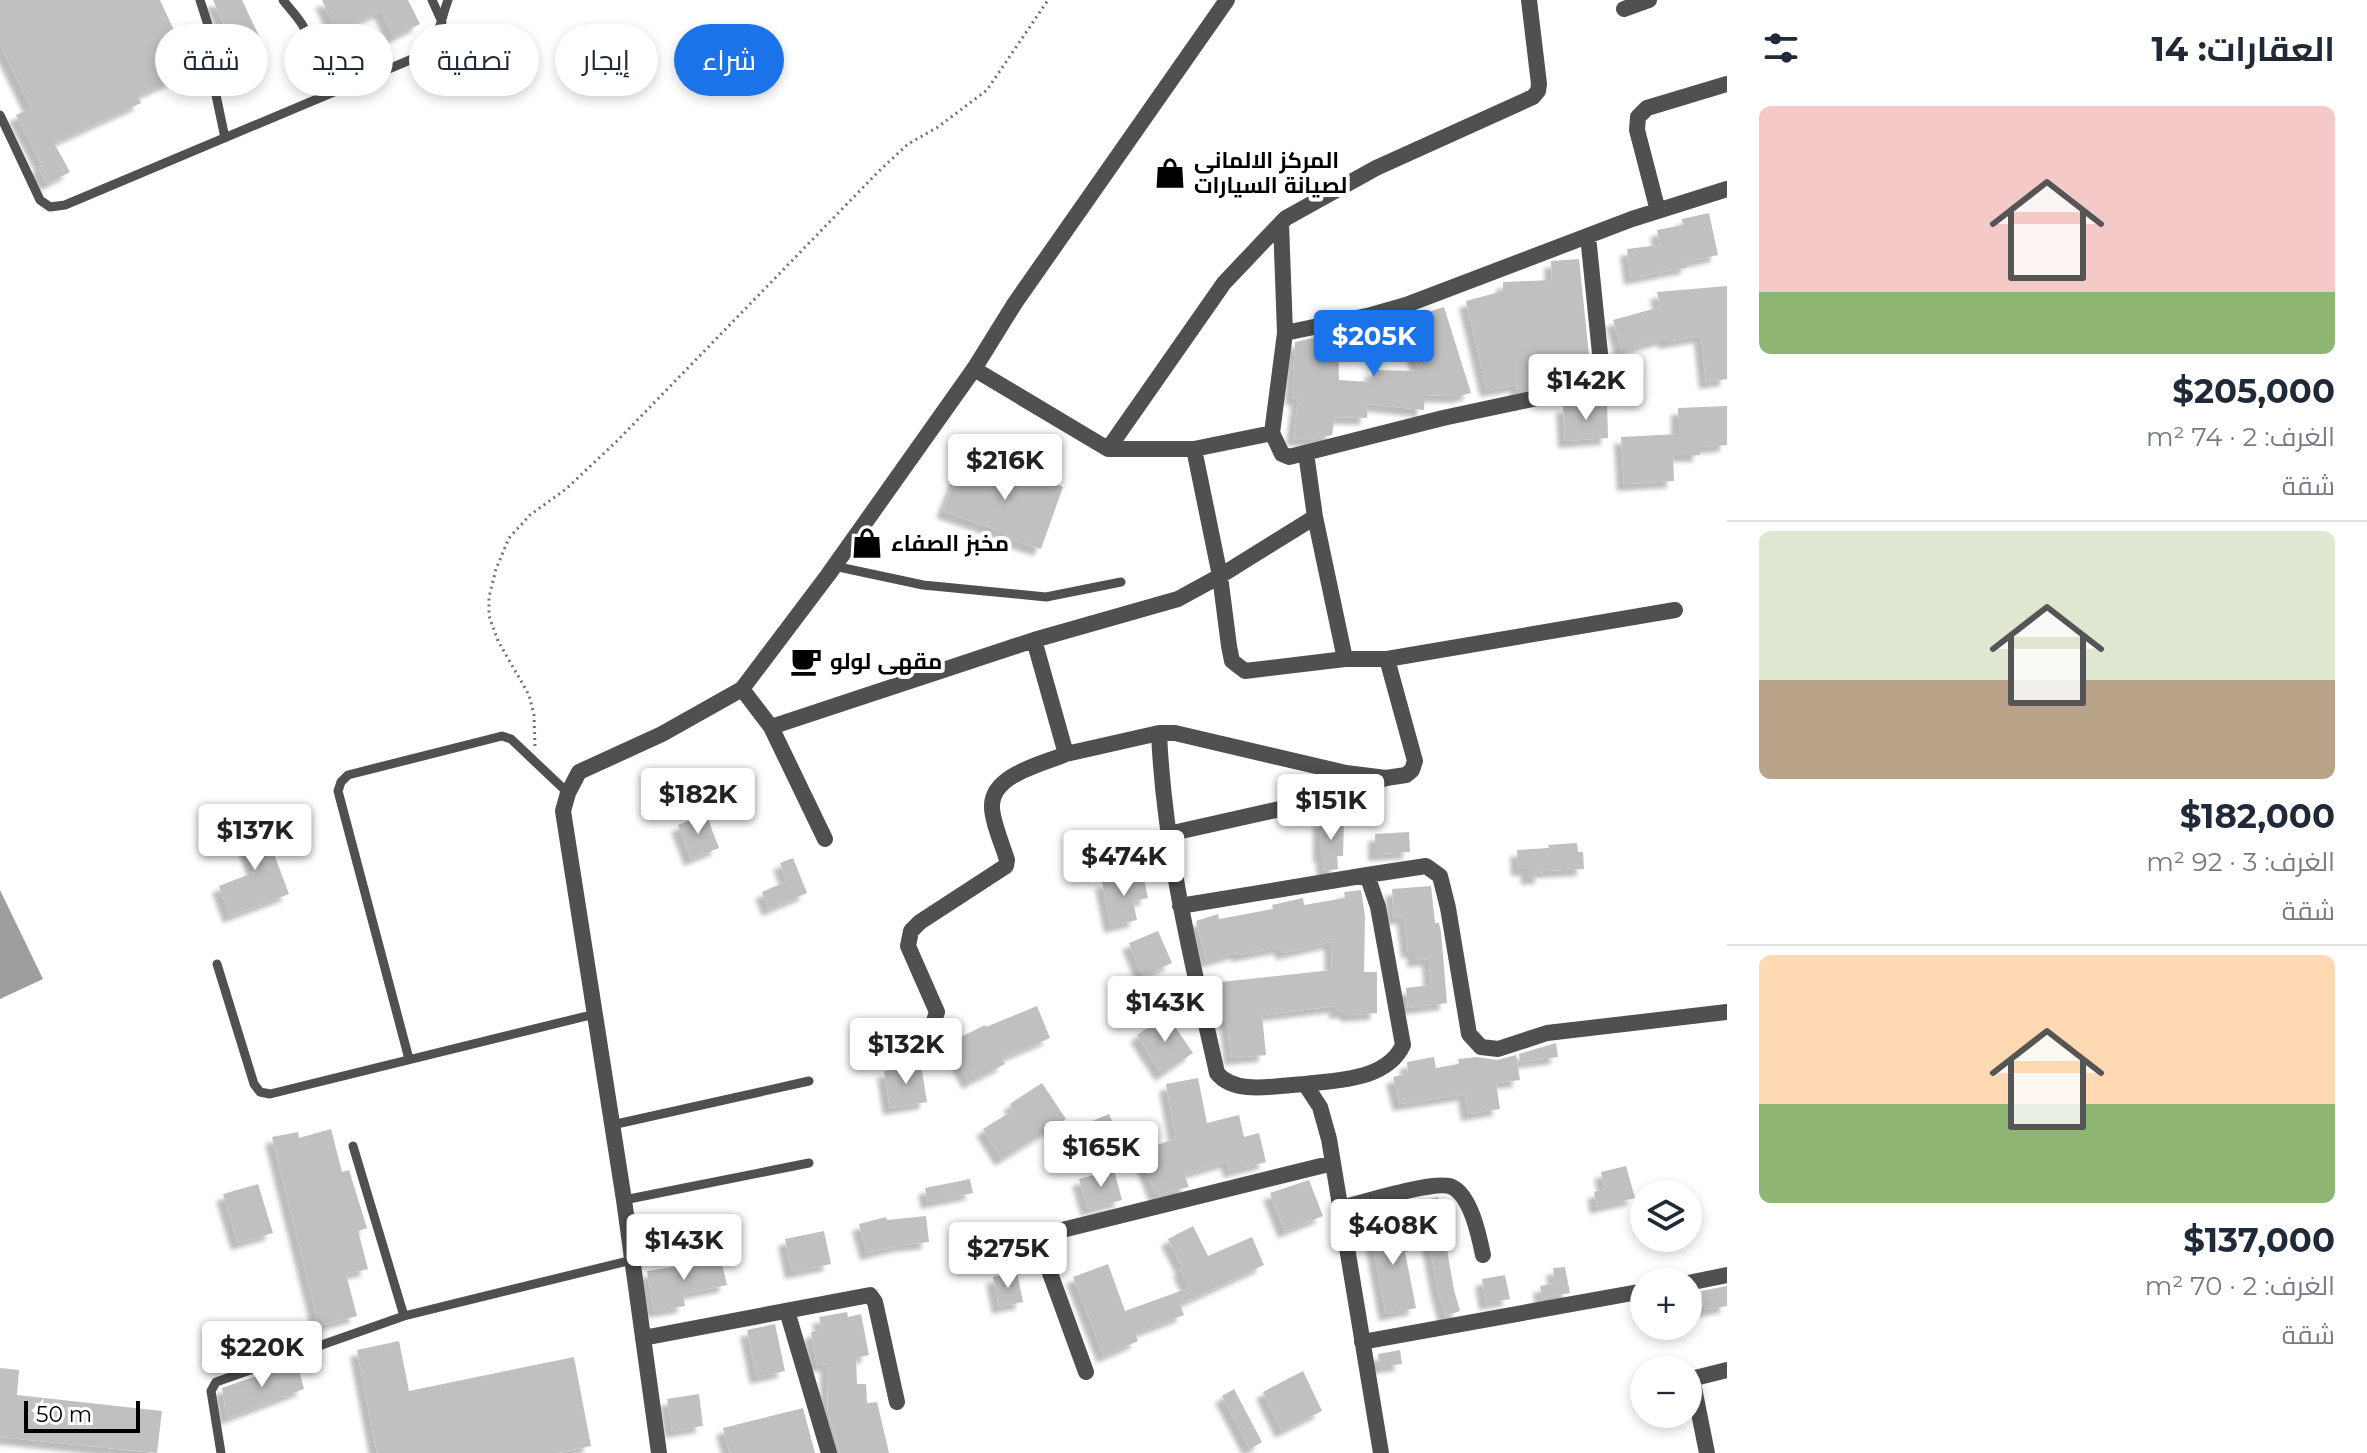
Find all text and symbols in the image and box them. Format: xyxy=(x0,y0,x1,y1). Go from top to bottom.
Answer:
chip: شقة xyxy=(155,24,268,96)
chip: جديد xyxy=(284,24,393,96)
chip: تصفية xyxy=(409,24,539,96)
chip: إيجار xyxy=(555,24,658,96)
chip: شراء xyxy=(674,24,784,96)
icon: filters xyxy=(1759,26,1803,70)
text: العقارات: 14 xyxy=(2151,28,2335,70)
place label: المركز الالماني لصيانة السيارات xyxy=(1194,147,1347,199)
shop icon: المركز الالماني لصيانة السيارات xyxy=(1153,156,1187,190)
icon: home xyxy=(1975,158,2119,302)
pin: $205K xyxy=(1318,310,1430,378)
text: $205K xyxy=(1332,320,1416,352)
pin: $142K xyxy=(1530,354,1642,422)
text: $142K xyxy=(1546,364,1626,396)
text: $205,000 xyxy=(2172,370,2335,412)
text: الغرف: 2 · 74 m² xyxy=(2146,421,2335,453)
pin: $216K xyxy=(949,434,1061,502)
text: $216K xyxy=(966,444,1044,476)
text: شقة xyxy=(2282,470,2335,502)
shop icon: مخبز الصفاء xyxy=(850,526,884,560)
place label: مخبز الصفاء xyxy=(891,530,1009,557)
icon: home xyxy=(1975,583,2119,727)
cafe icon: مقهى لولو xyxy=(789,644,823,678)
place label: مقهى لولو xyxy=(830,648,942,675)
pin: $182K xyxy=(642,768,754,836)
pin: $151K xyxy=(1275,774,1387,842)
text: $182K xyxy=(659,778,737,810)
text: $151K xyxy=(1295,784,1367,816)
text: $182,000 xyxy=(2180,795,2335,837)
pin: $137K xyxy=(199,804,311,872)
text: $137K xyxy=(216,814,294,846)
pin: $474K xyxy=(1068,830,1180,898)
text: $474K xyxy=(1081,840,1167,872)
text: الغرف: 3 · 92 m² xyxy=(2146,846,2335,878)
text: شقة xyxy=(2282,895,2335,927)
pin: $143K xyxy=(1109,976,1221,1044)
text: $143K xyxy=(1126,986,1204,1018)
icon: home xyxy=(1975,1007,2119,1151)
pin: $132K xyxy=(850,1018,962,1086)
text: $132K xyxy=(868,1028,944,1060)
pin: $165K xyxy=(1045,1121,1157,1189)
text: $165K xyxy=(1062,1131,1140,1163)
map controls xyxy=(1630,1180,1702,1428)
button: layers xyxy=(1630,1180,1702,1252)
pin: $408K xyxy=(1337,1199,1449,1267)
text: $408K xyxy=(1349,1209,1437,1241)
pin: $143K xyxy=(628,1214,740,1282)
text: $137,000 xyxy=(2183,1219,2335,1261)
pin: $275K xyxy=(952,1222,1064,1290)
text: $143K xyxy=(645,1224,723,1256)
text: $275K xyxy=(967,1232,1049,1264)
button: + xyxy=(1630,1268,1702,1340)
text: الغرف: 2 · 70 m² xyxy=(2145,1270,2335,1302)
text: شقة xyxy=(2282,1319,2335,1351)
pin: $220K xyxy=(206,1321,318,1389)
text: $220K xyxy=(220,1331,304,1363)
button: − xyxy=(1630,1356,1702,1428)
scale bar xyxy=(24,1397,140,1433)
text: 50 m xyxy=(36,1401,92,1428)

